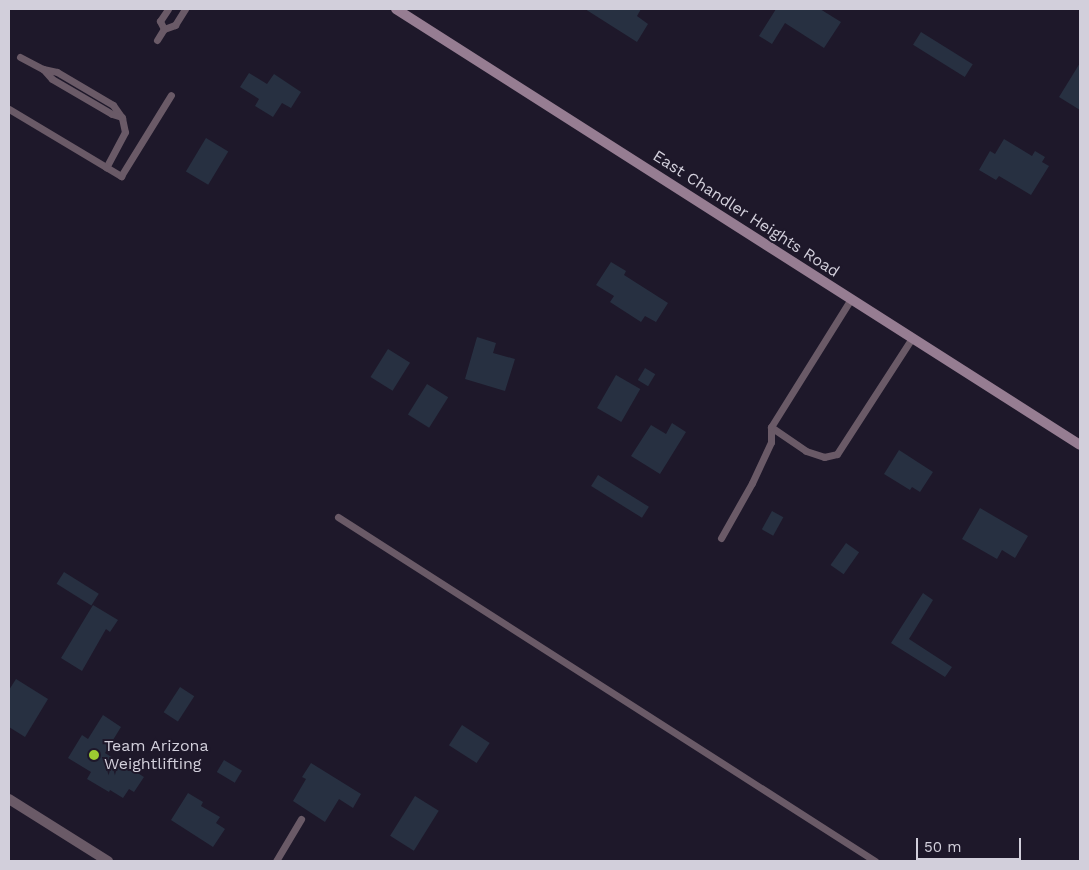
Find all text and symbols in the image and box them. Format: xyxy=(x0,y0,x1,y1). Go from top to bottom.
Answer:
street label: East Chandler Heights Road xyxy=(649,146,843,282)
place label: Team Arizona Weightlifting xyxy=(104,736,209,774)
marker: Team Arizona Weightlifting xyxy=(88,749,100,761)
scale bar xyxy=(919,828,1024,860)
text: 50 m xyxy=(924,838,961,856)

